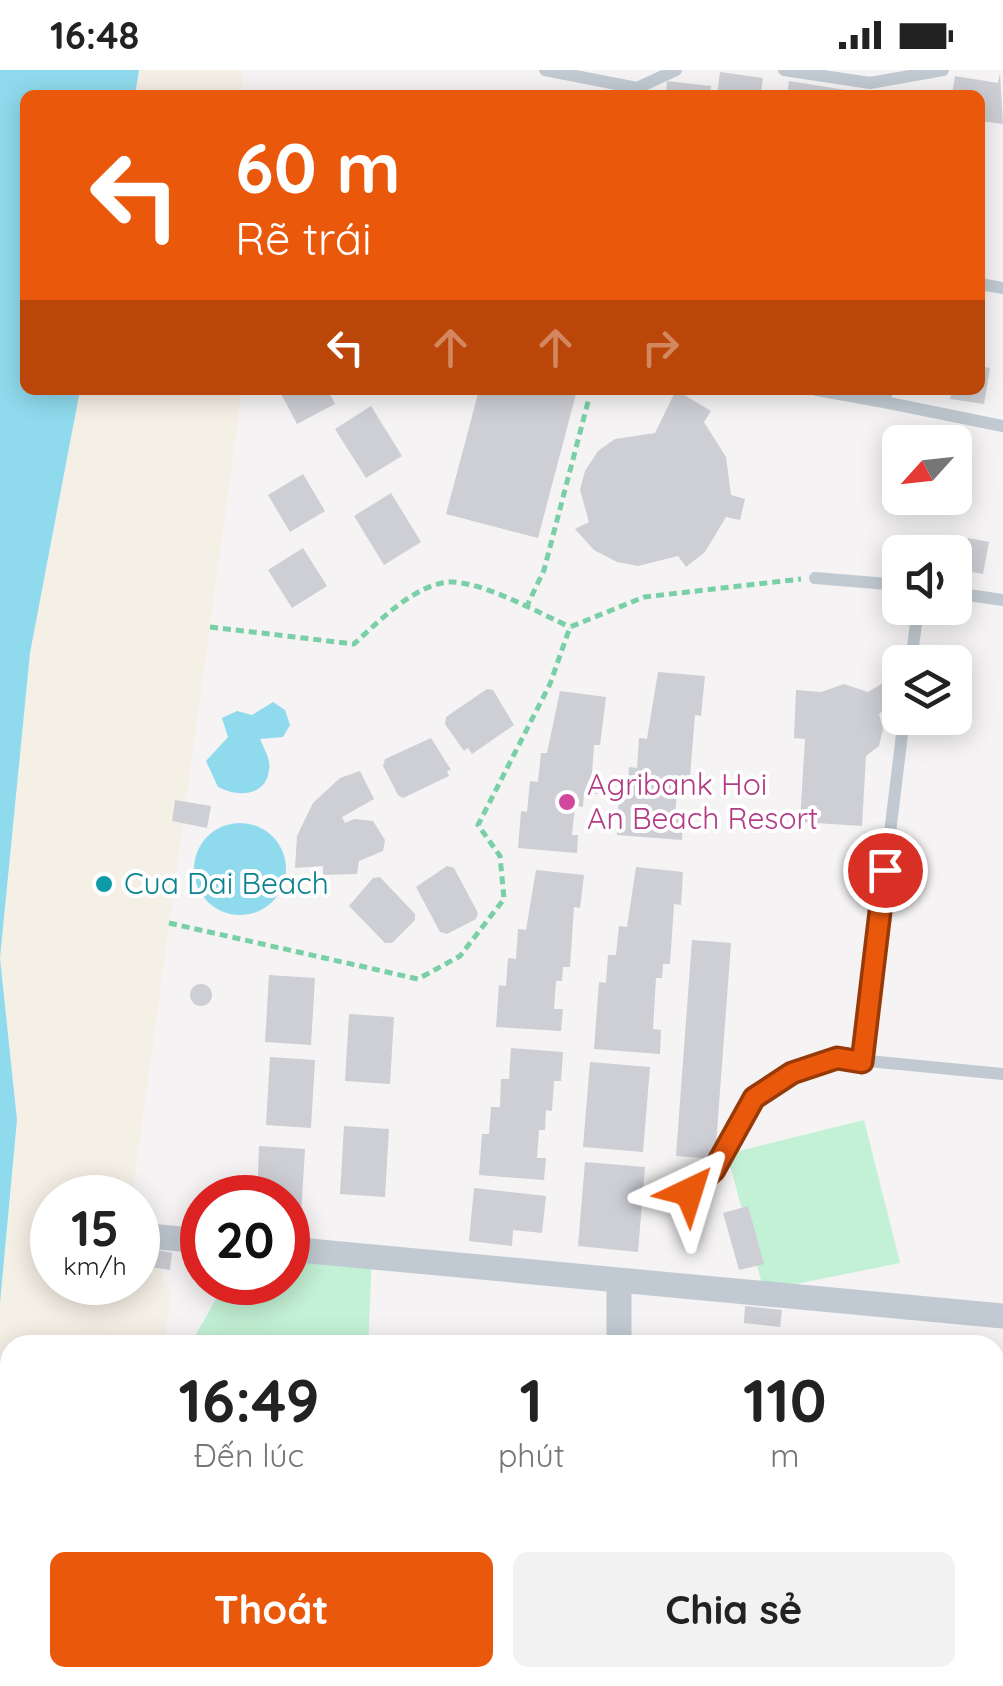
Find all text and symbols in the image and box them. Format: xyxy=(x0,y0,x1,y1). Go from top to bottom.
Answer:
text: 16:48 xyxy=(50,11,139,59)
text: 60 m xyxy=(235,123,401,211)
icon: left xyxy=(70,130,200,260)
text: Rẽ trái xyxy=(235,210,372,266)
icon: left xyxy=(318,320,373,375)
icon: ahead xyxy=(423,320,478,375)
icon: ahead xyxy=(528,320,583,375)
icon: right xyxy=(633,320,688,375)
north arrow xyxy=(882,425,972,515)
map controls xyxy=(882,425,972,735)
button: sound xyxy=(882,535,972,625)
button: layers xyxy=(882,645,972,735)
place label: Agribank Hoi An Beach Resort xyxy=(587,765,818,837)
marker: Agribank Hoi An Beach Resort xyxy=(556,791,578,813)
pin xyxy=(843,828,928,913)
icon: arrive xyxy=(858,843,913,898)
place label: Cua Dai Beach xyxy=(124,864,329,902)
marker: Cua Dai Beach xyxy=(93,873,115,895)
position arrow xyxy=(637,1140,741,1244)
speed limit sign: 20 xyxy=(180,1175,310,1305)
text: 15 xyxy=(71,1196,119,1259)
text: km/h xyxy=(63,1250,127,1281)
text: 16:49 xyxy=(178,1362,320,1437)
text: 1 xyxy=(520,1362,543,1437)
text: 110 xyxy=(743,1362,827,1437)
text: Đến lúc xyxy=(194,1435,304,1475)
text: phút xyxy=(498,1435,565,1475)
text: m xyxy=(770,1435,799,1475)
button: Thoát xyxy=(50,1552,493,1667)
button: Chia sẻ xyxy=(513,1552,955,1667)

